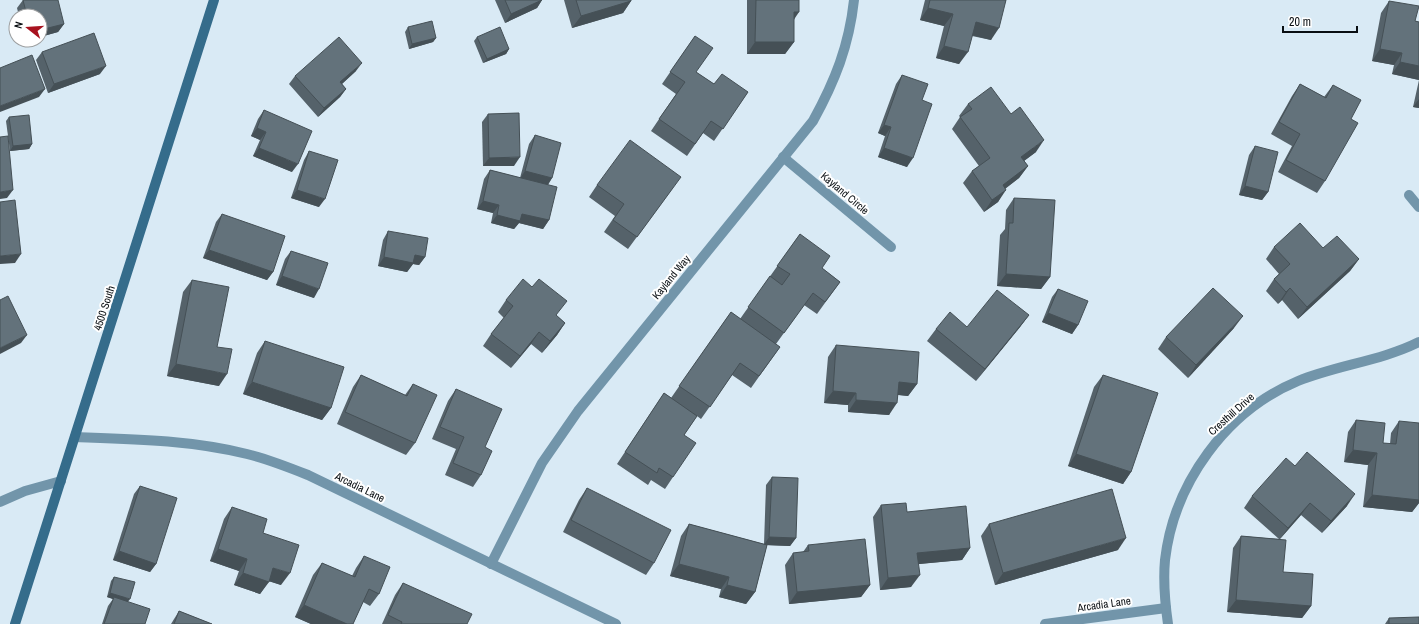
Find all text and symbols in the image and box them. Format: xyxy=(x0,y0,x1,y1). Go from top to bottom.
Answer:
north arrow xyxy=(8,8,48,48)
scale bar xyxy=(1283,8,1357,34)
text: 20 m xyxy=(1289,14,1311,30)
text: N xyxy=(11,20,26,30)
street label: Kayland Circle xyxy=(818,169,872,217)
street label: Kayland Way xyxy=(649,252,693,302)
street label: 4500 South xyxy=(90,284,118,332)
street label: Cresthill Drive xyxy=(1205,390,1257,438)
street label: Arcadia Lane xyxy=(332,469,387,505)
street label: Arcadia Lane xyxy=(1075,593,1132,615)

